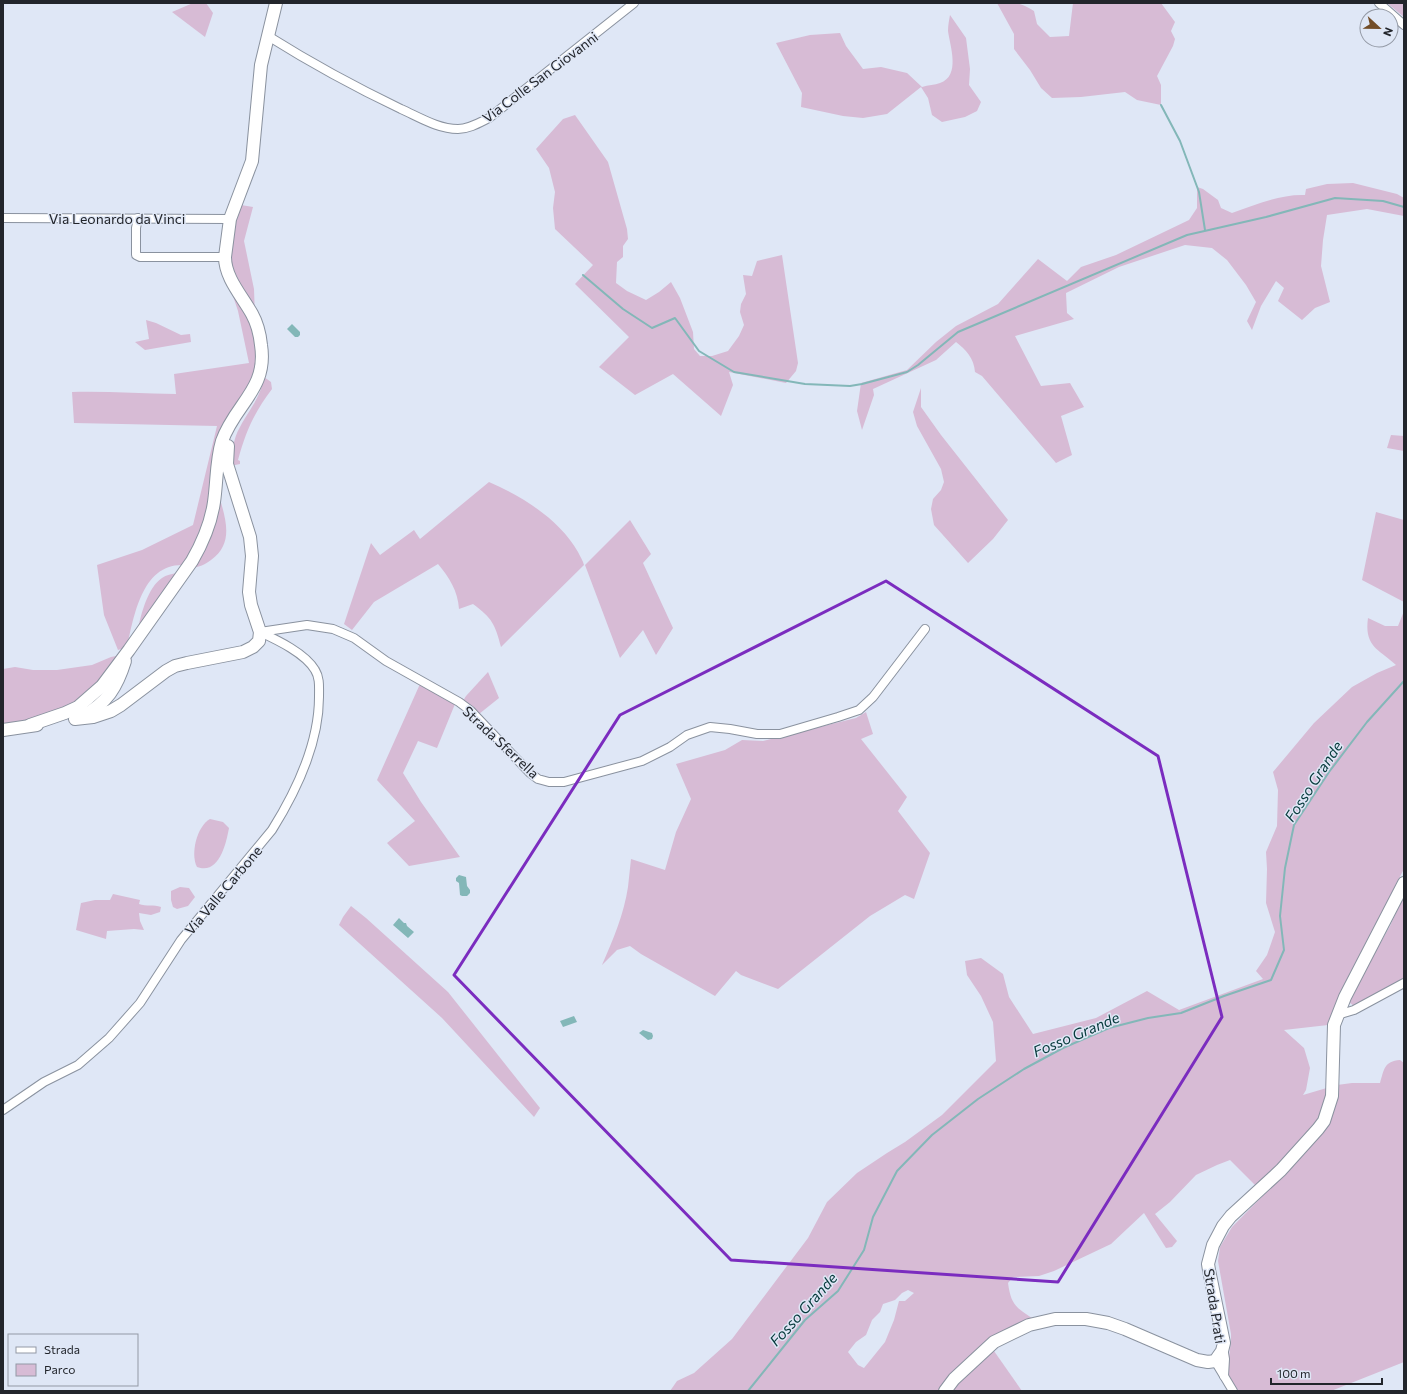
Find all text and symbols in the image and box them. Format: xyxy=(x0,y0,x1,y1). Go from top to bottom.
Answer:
north arrow xyxy=(1359,8,1399,48)
text: N xyxy=(1381,26,1396,38)
street label: Via Colle San Giovanni xyxy=(479,28,601,126)
street label: Via Leonardo da Vinci xyxy=(49,210,185,227)
street label: Strada Sferrella xyxy=(459,702,543,782)
water label: Fosso Grande xyxy=(1280,737,1346,825)
street label: Via Valle Carbone xyxy=(181,842,265,938)
water label: Fosso Grande xyxy=(1030,1008,1122,1060)
street label: Strada Prati xyxy=(1201,1267,1229,1345)
water label: Fosso Grande xyxy=(765,1269,841,1349)
legend xyxy=(8,1334,138,1386)
text: Strada xyxy=(44,1342,80,1356)
scale bar xyxy=(1271,1360,1382,1386)
text: Parco xyxy=(44,1362,76,1376)
text: 100 m xyxy=(1277,1366,1311,1380)

